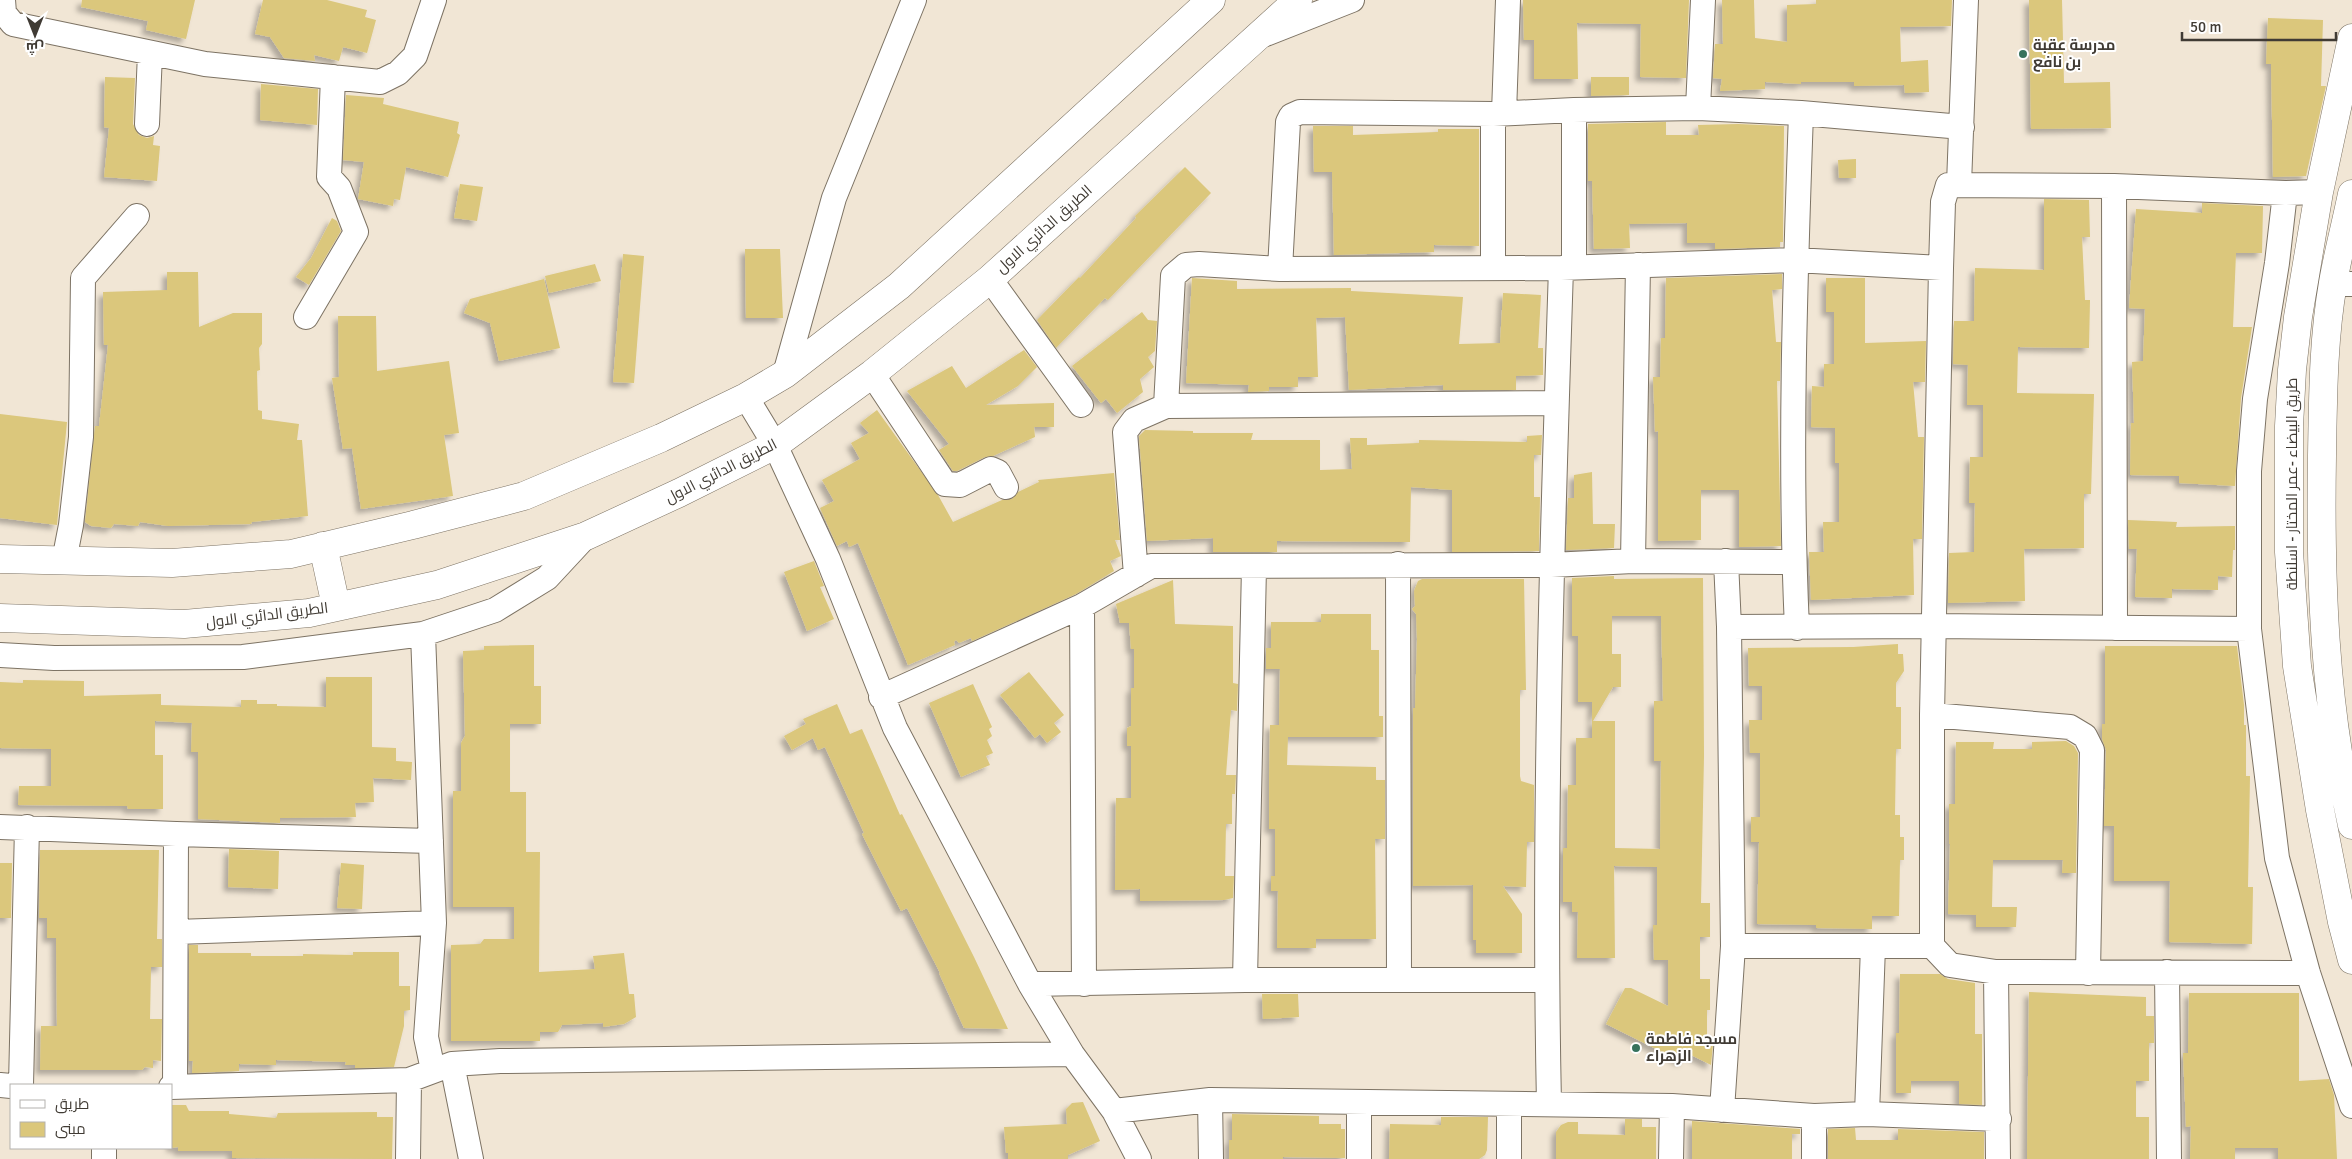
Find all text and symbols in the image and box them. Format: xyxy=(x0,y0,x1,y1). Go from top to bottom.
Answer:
north arrow xyxy=(10,10,60,60)
scale bar xyxy=(2182,10,2336,42)
text: 50 m xyxy=(2190,18,2221,36)
place label: مدرسة عقبة بن نافع xyxy=(2033,36,2115,72)
text: ش xyxy=(26,39,44,56)
marker: مدرسة عقبة بن نافع xyxy=(2017,48,2029,60)
street label: الطريق الدائري الاول xyxy=(992,181,1098,279)
street label: طريق البيضاء -عمر المختار - اسلنطة xyxy=(2283,378,2302,590)
street label: الطريق الدائري الاول xyxy=(662,435,781,510)
street label: الطريق الدائري الاول xyxy=(205,599,330,634)
place label: مسجد فاطمة الزهراء xyxy=(1646,1030,1737,1065)
marker: مسجد فاطمة الزهراء xyxy=(1630,1042,1642,1054)
legend xyxy=(10,1084,172,1149)
text: طريق xyxy=(55,1095,89,1114)
text: مبنى xyxy=(55,1120,86,1139)

